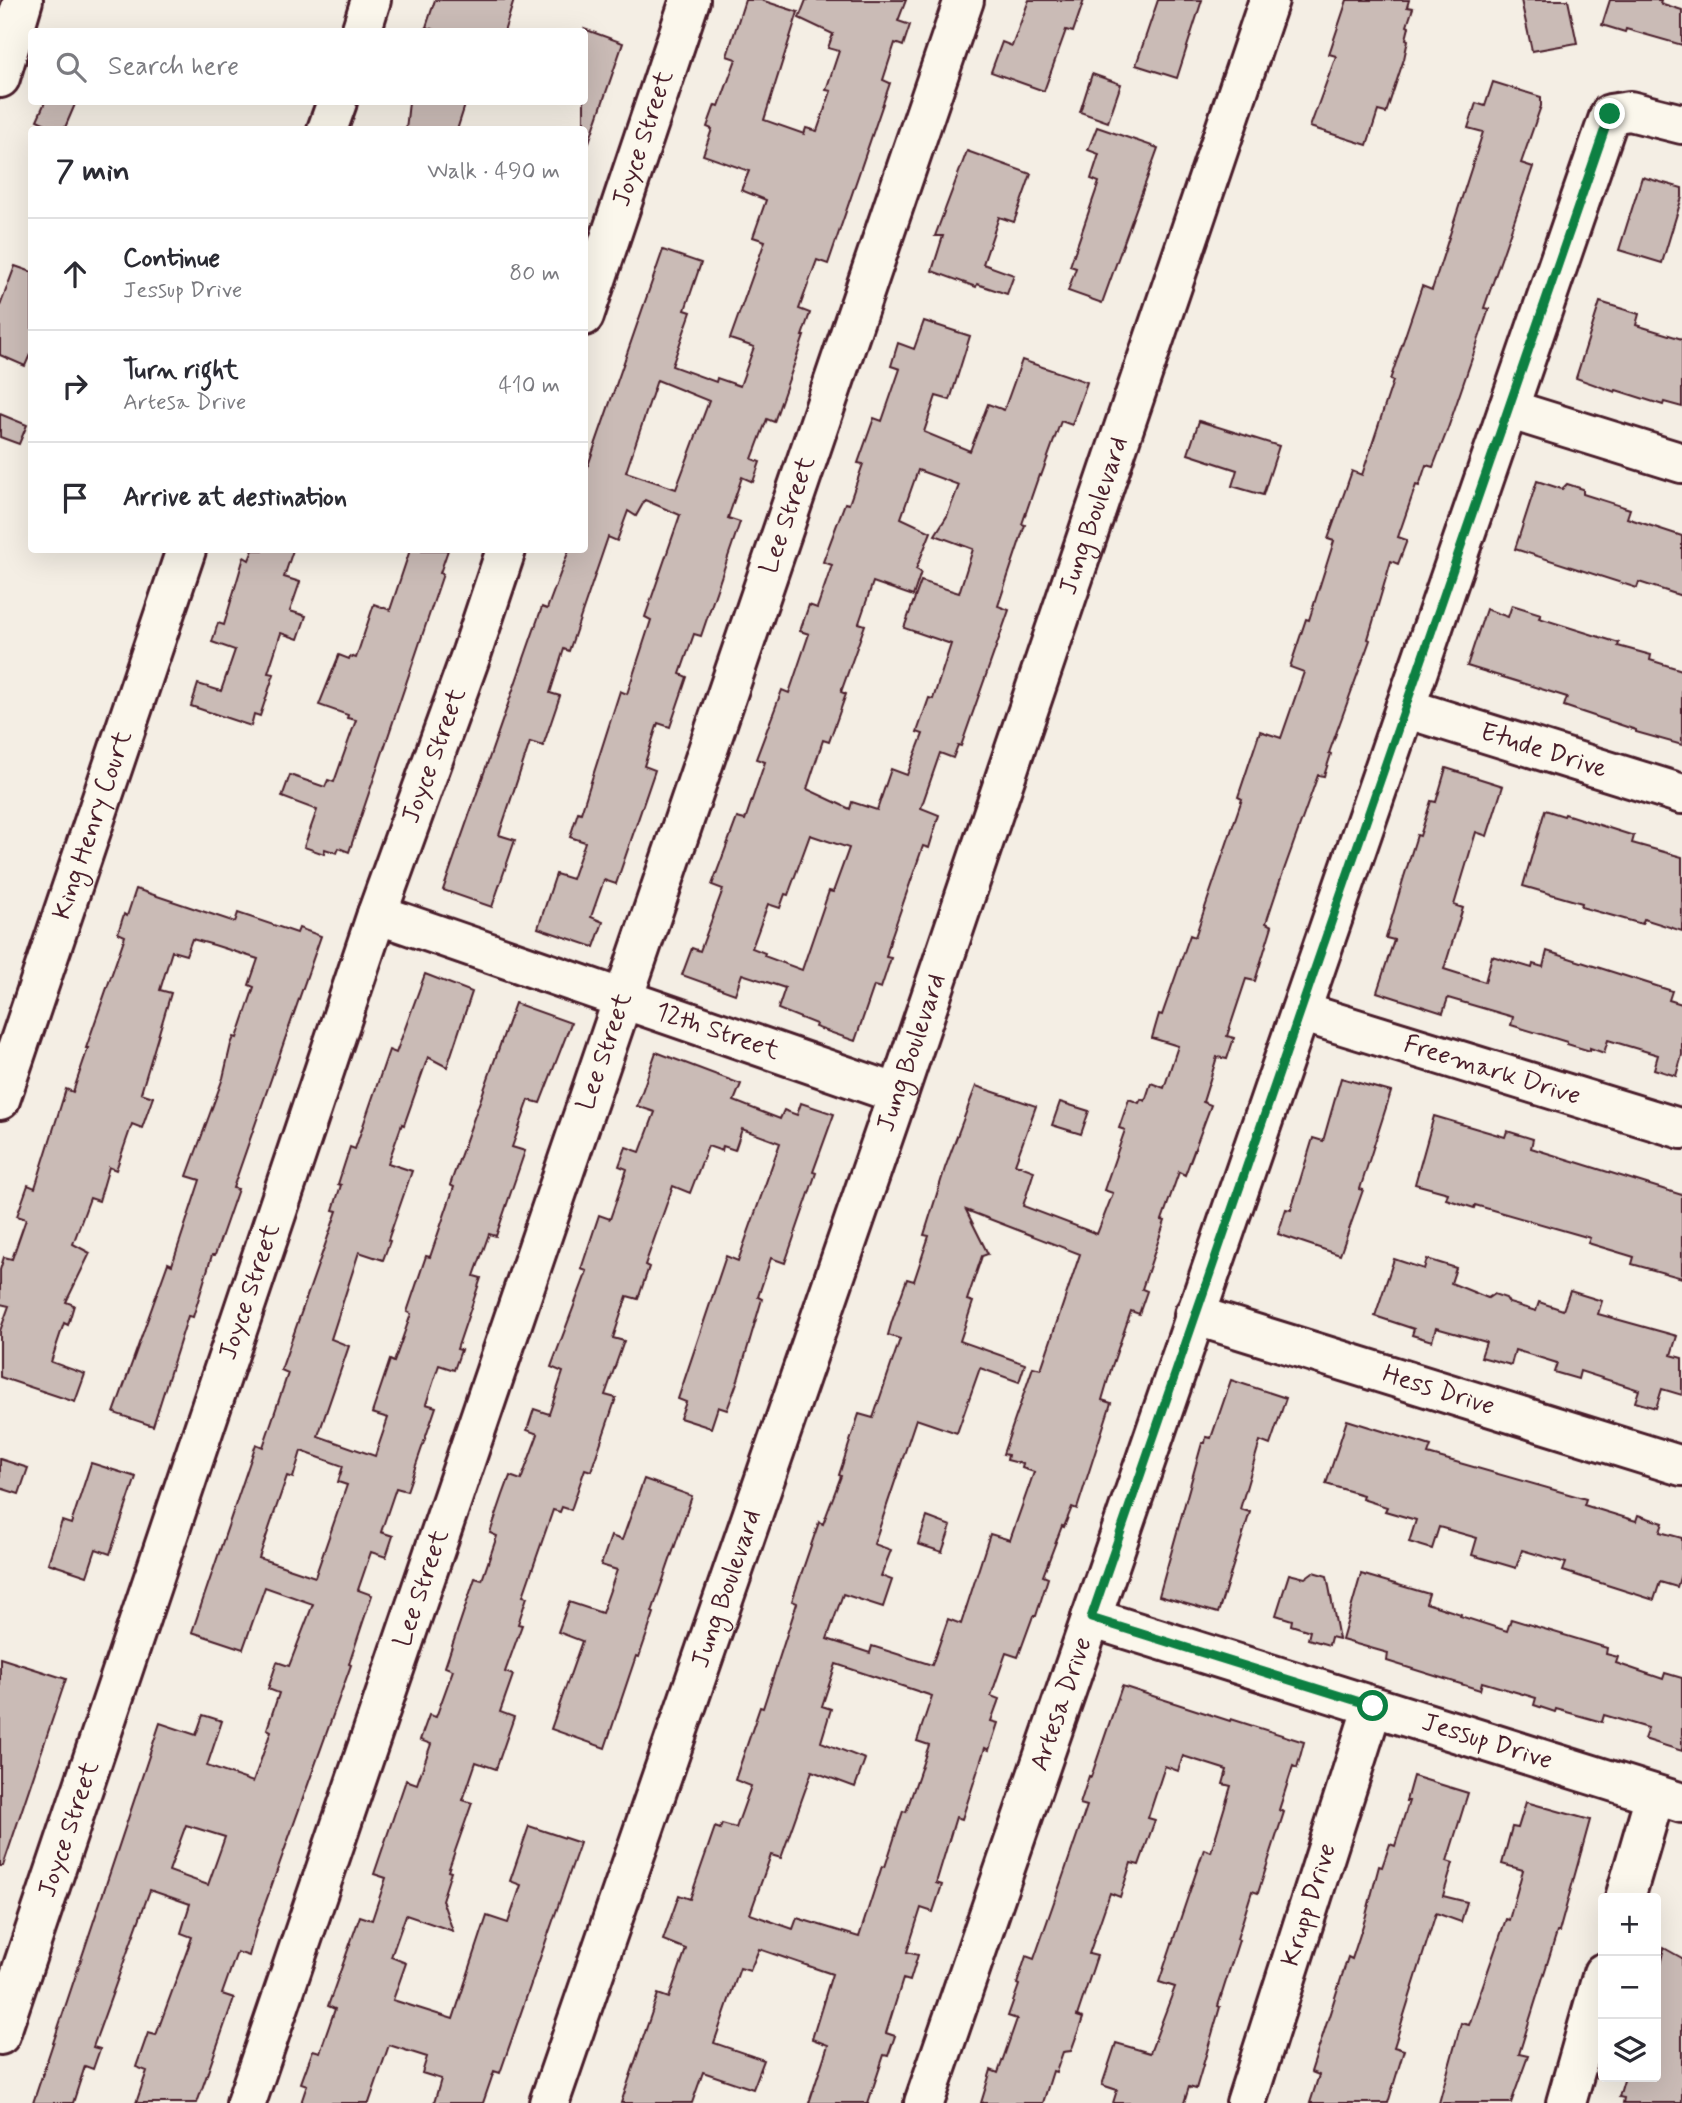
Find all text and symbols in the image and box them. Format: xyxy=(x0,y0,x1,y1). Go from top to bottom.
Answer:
search box xyxy=(28,28,588,105)
icon: search xyxy=(52,48,90,86)
text: Search here xyxy=(108,50,239,84)
street label: Joyce Street xyxy=(605,66,682,211)
route end xyxy=(1594,98,1625,129)
text: 7 min xyxy=(56,152,130,191)
text: Walk · 490 m xyxy=(427,157,560,187)
text: Continue xyxy=(123,242,220,276)
icon: ahead xyxy=(56,255,94,293)
text: 80 m xyxy=(509,259,560,289)
text: Jessup Drive xyxy=(123,276,242,306)
text: Turn right xyxy=(123,354,239,388)
icon: right xyxy=(56,367,94,405)
text: 410 m xyxy=(498,371,560,401)
text: Artesa Drive xyxy=(123,388,246,418)
street label: Jung Boulevard xyxy=(1051,432,1137,600)
street label: Lee Street xyxy=(752,452,824,578)
icon: arrive xyxy=(56,479,94,517)
text: Arrive at destination xyxy=(123,481,347,515)
street label: Joyce Street xyxy=(394,683,475,828)
street label: Etude Drive xyxy=(1476,715,1611,787)
street label: King Henry Court xyxy=(45,726,141,924)
street label: Jung Boulevard xyxy=(869,969,955,1137)
street label: Lee Street xyxy=(569,988,641,1115)
street label: 12th Street xyxy=(651,994,784,1069)
street label: Freemark Drive xyxy=(1400,1028,1585,1114)
street label: Joyce Street xyxy=(211,1219,289,1364)
street label: Hess Drive xyxy=(1378,1357,1499,1424)
street label: Jung Boulevard xyxy=(684,1505,770,1672)
street label: Lee Street xyxy=(386,1525,458,1651)
street label: Artesa Drive xyxy=(1023,1633,1100,1776)
route start xyxy=(1357,1690,1388,1721)
street label: Jessup Drive xyxy=(1418,1706,1557,1778)
street label: Joyce Street xyxy=(30,1757,108,1902)
street label: Krupp Drive xyxy=(1274,1839,1345,1971)
map controls xyxy=(1598,1893,1661,2082)
button: + xyxy=(1598,1893,1661,1956)
button: − xyxy=(1598,1956,1661,2019)
button: layers xyxy=(1598,2019,1661,2082)

